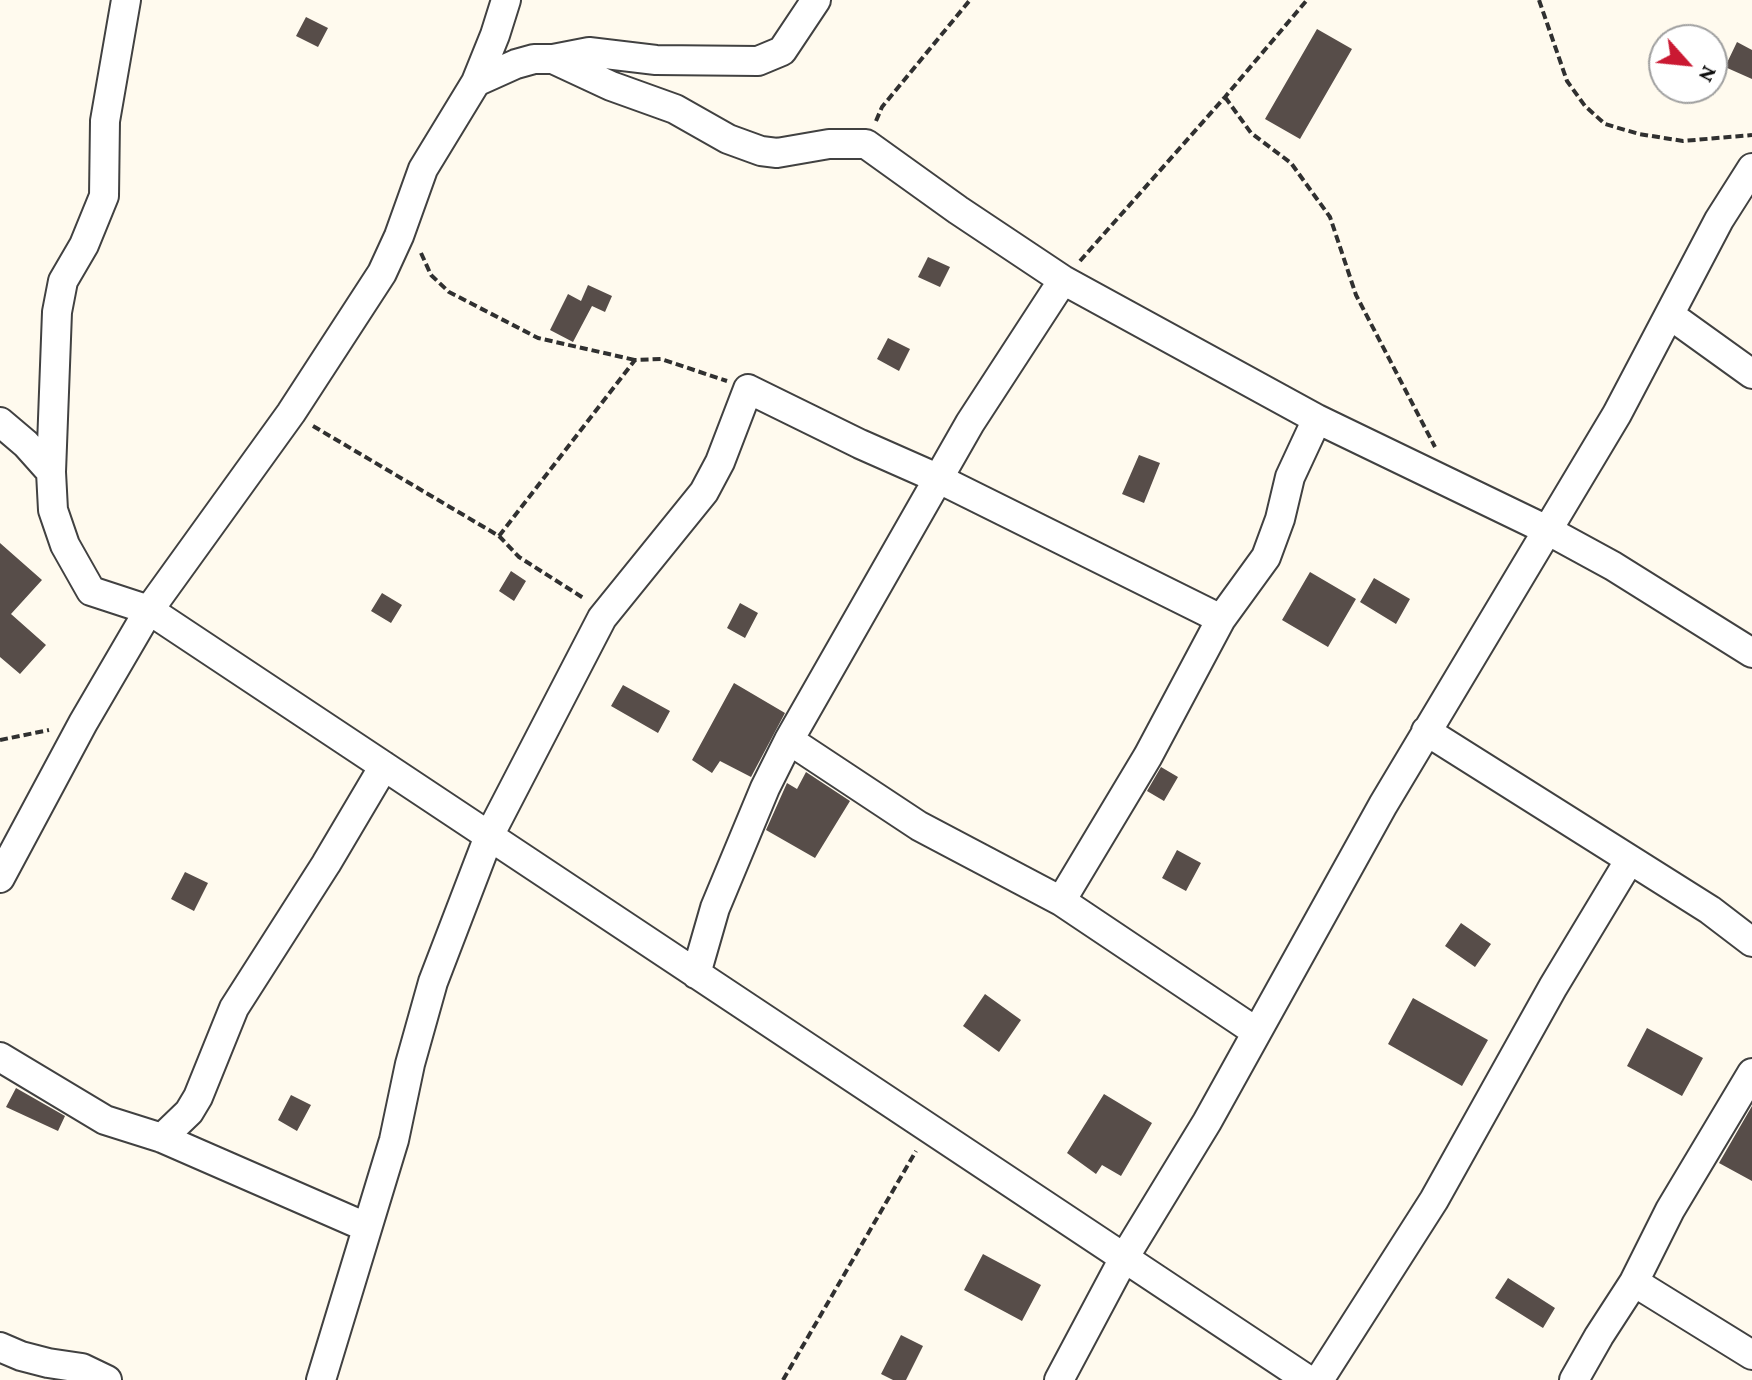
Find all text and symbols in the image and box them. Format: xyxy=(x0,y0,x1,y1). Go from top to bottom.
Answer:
north arrow xyxy=(1648,24,1728,104)
text: N xyxy=(1694,62,1723,87)

